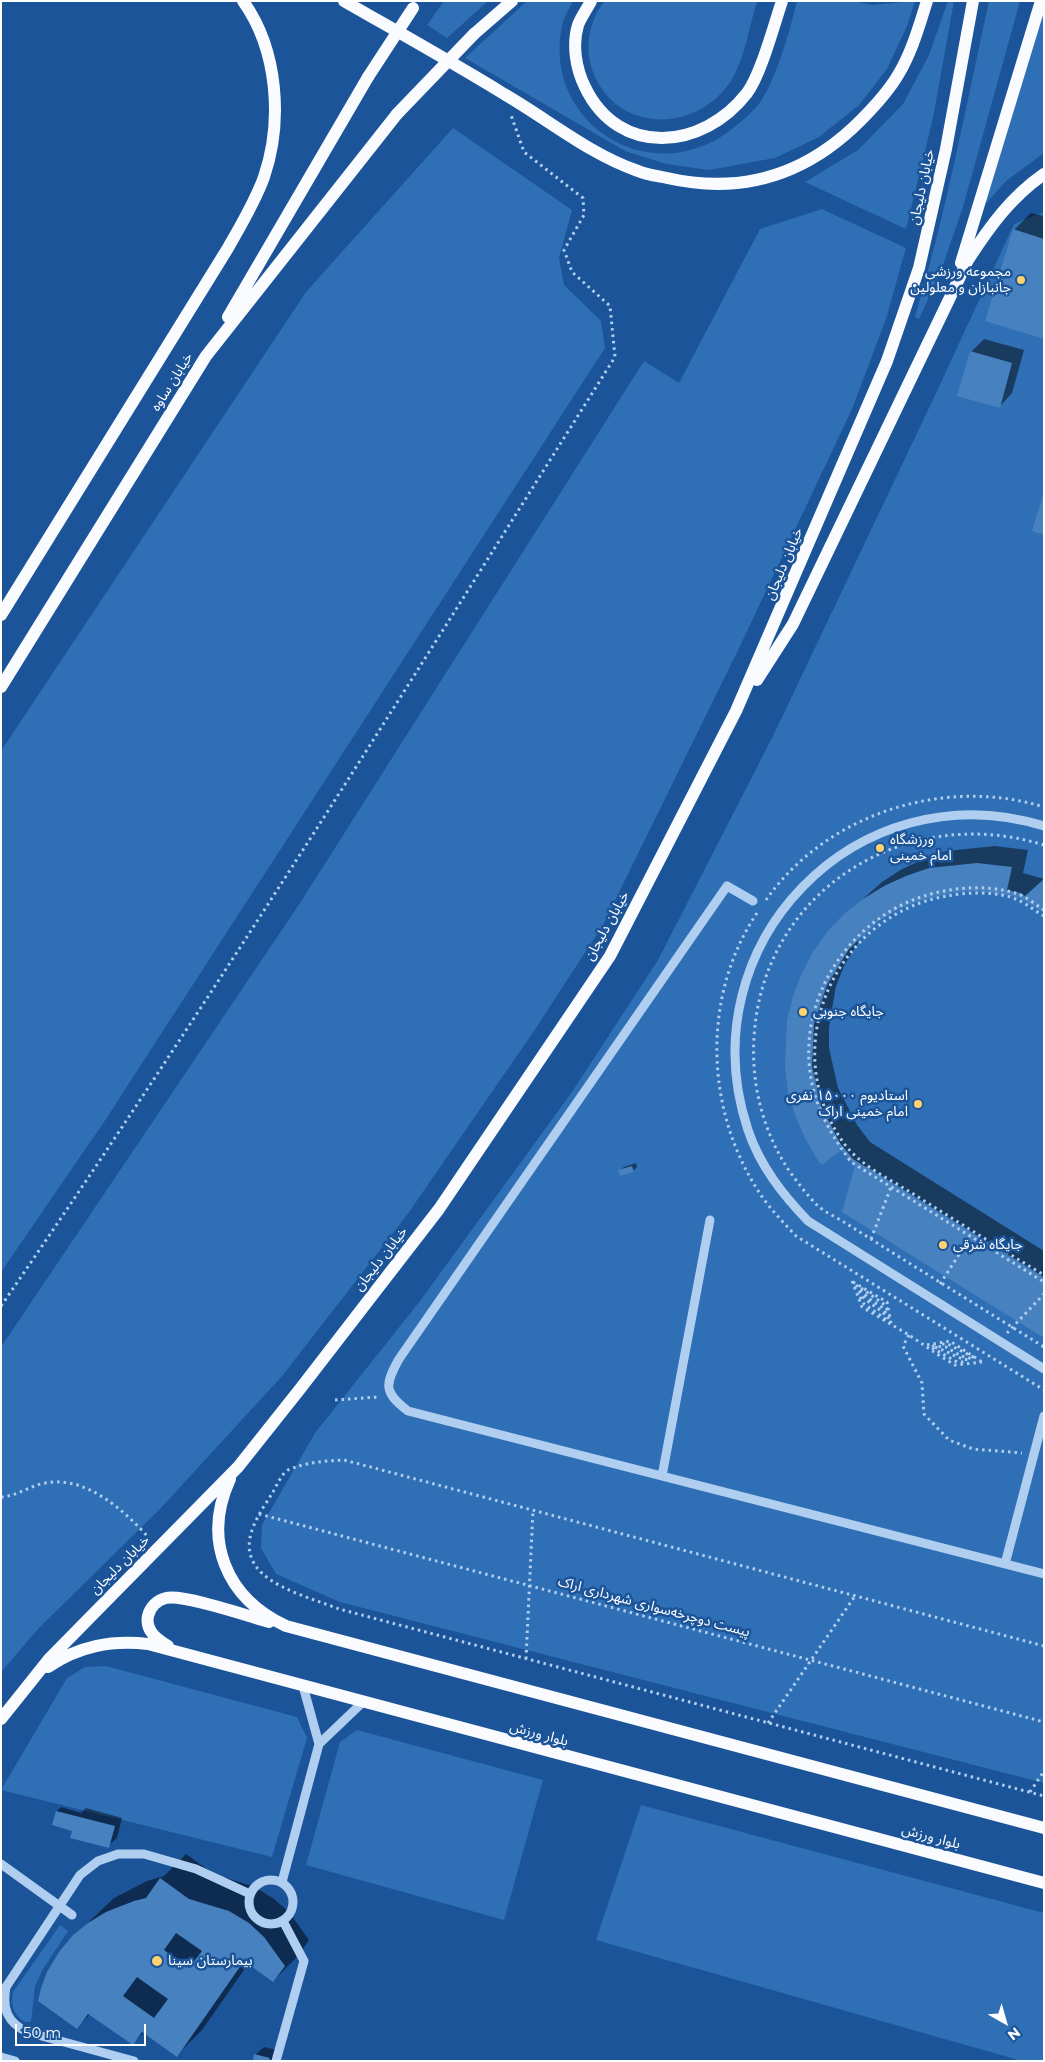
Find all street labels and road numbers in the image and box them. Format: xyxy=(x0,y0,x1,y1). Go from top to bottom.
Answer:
street label: خیابان دلیجان xyxy=(906,148,938,226)
street label: خیابان ساوه xyxy=(147,350,197,414)
street label: خیابان دلیجان xyxy=(761,525,807,603)
street label: خیابان دلیجان xyxy=(581,888,633,964)
street label: خیابان دلیجان xyxy=(351,1224,411,1294)
street label: خیابان دلیجان xyxy=(87,1532,153,1598)
street label: پیست دوچرخه‌سواری شهرداری اراک xyxy=(556,1573,752,1641)
street label: بلوار ورزش xyxy=(508,1718,570,1750)
street label: بلوار ورزش xyxy=(900,1821,962,1853)

